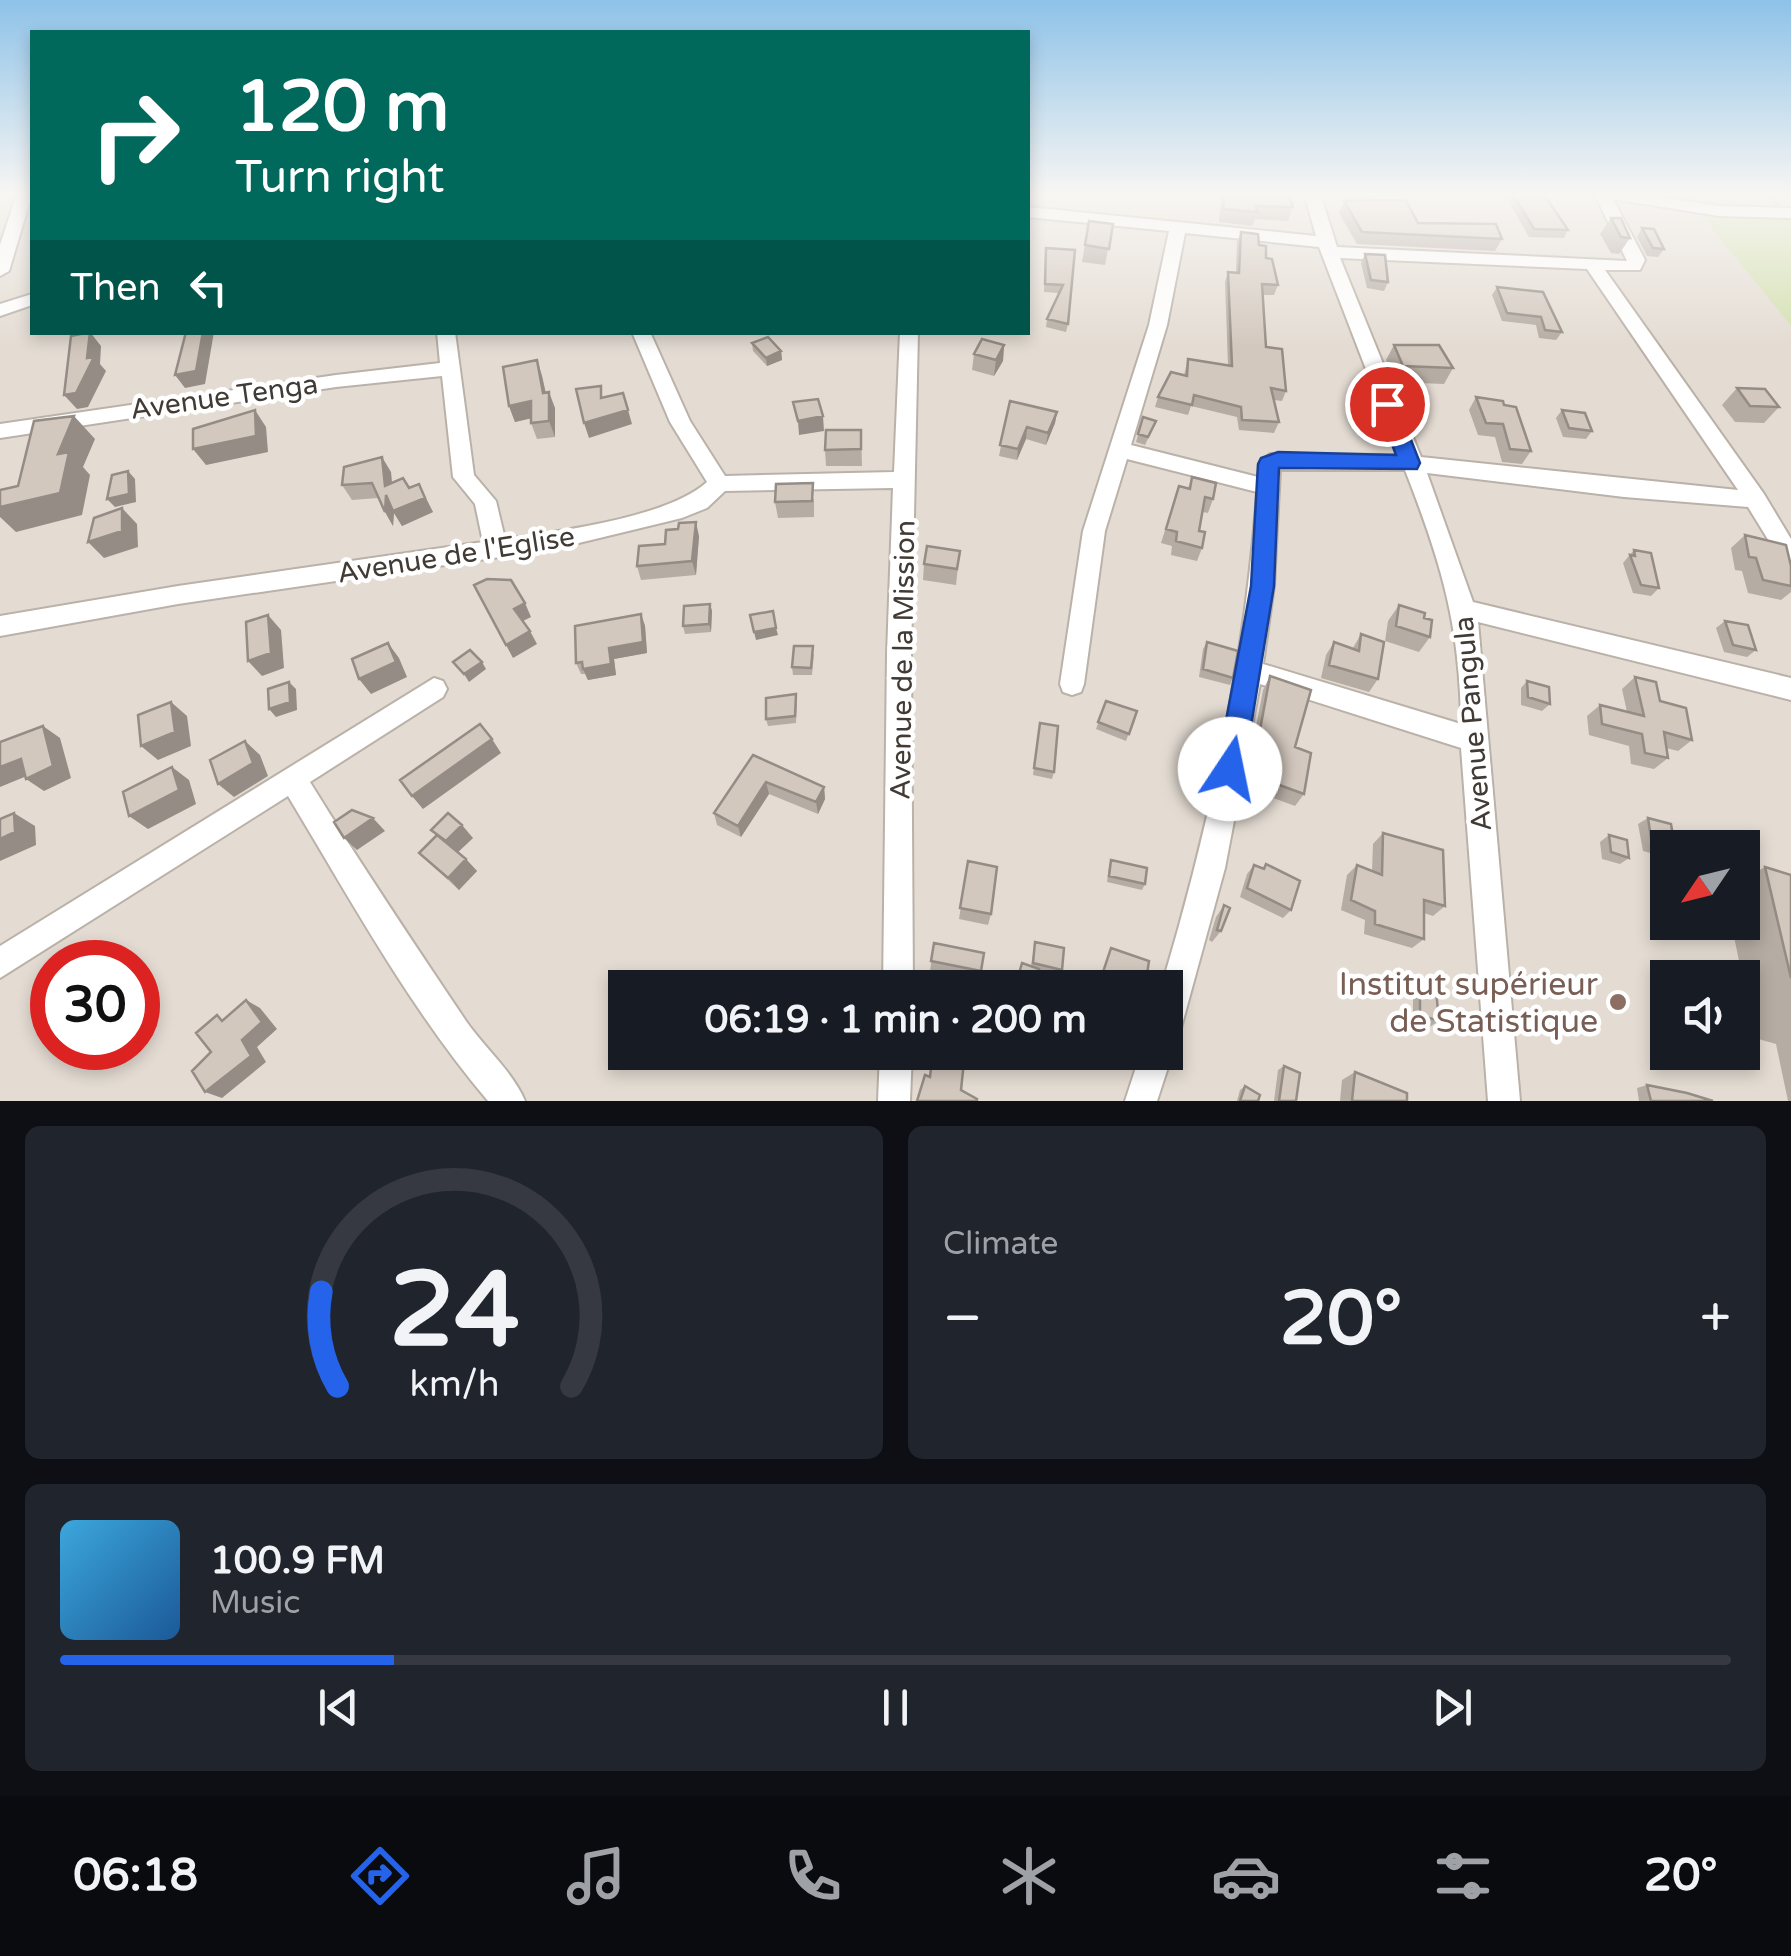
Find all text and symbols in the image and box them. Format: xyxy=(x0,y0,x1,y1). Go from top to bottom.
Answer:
text: 120 m xyxy=(235,66,449,150)
icon: right xyxy=(70,70,200,200)
text: Turn right xyxy=(235,151,444,205)
icon: left xyxy=(181,260,236,315)
text: Then xyxy=(70,265,161,311)
pin xyxy=(1345,362,1430,447)
street label: Avenue Tenga xyxy=(128,367,320,427)
icon: arrive xyxy=(1360,377,1415,432)
street label: Avenue de l'Eglise xyxy=(335,519,577,591)
street label: Avenue de la Mission xyxy=(884,520,922,800)
street label: Avenue Pangula xyxy=(1447,615,1499,833)
position arrow xyxy=(1178,717,1282,821)
north arrow xyxy=(1650,830,1760,940)
map controls xyxy=(1650,830,1760,1070)
speed limit sign: 30 xyxy=(30,940,160,1070)
button: sound xyxy=(1650,960,1760,1070)
place label: Institut supérieur de Statistique xyxy=(1339,966,1599,1041)
marker: Institut supérieur de Statistique xyxy=(1607,991,1629,1013)
text: 06:19 · 1 min · 200 m xyxy=(704,997,1087,1043)
text: Climate xyxy=(943,1225,1058,1263)
text: 24 xyxy=(389,1249,519,1374)
text: 20° xyxy=(1280,1274,1402,1364)
text: − xyxy=(943,1286,982,1352)
text: + xyxy=(1700,1286,1731,1352)
text: km/h xyxy=(409,1363,499,1406)
text: 100.9 FM xyxy=(210,1538,385,1584)
text: Music xyxy=(210,1584,300,1622)
icon: previous xyxy=(311,1680,366,1735)
icon: pause xyxy=(868,1680,923,1735)
icon: next xyxy=(1425,1680,1480,1735)
icon: directions xyxy=(345,1841,415,1911)
icon: music xyxy=(561,1841,631,1911)
icon: phone xyxy=(778,1841,848,1911)
icon: climate xyxy=(994,1841,1064,1911)
icon: car xyxy=(1211,1841,1281,1911)
icon: filters xyxy=(1428,1841,1498,1911)
text: 06:18 xyxy=(73,1849,198,1903)
text: 20° xyxy=(1644,1849,1718,1903)

